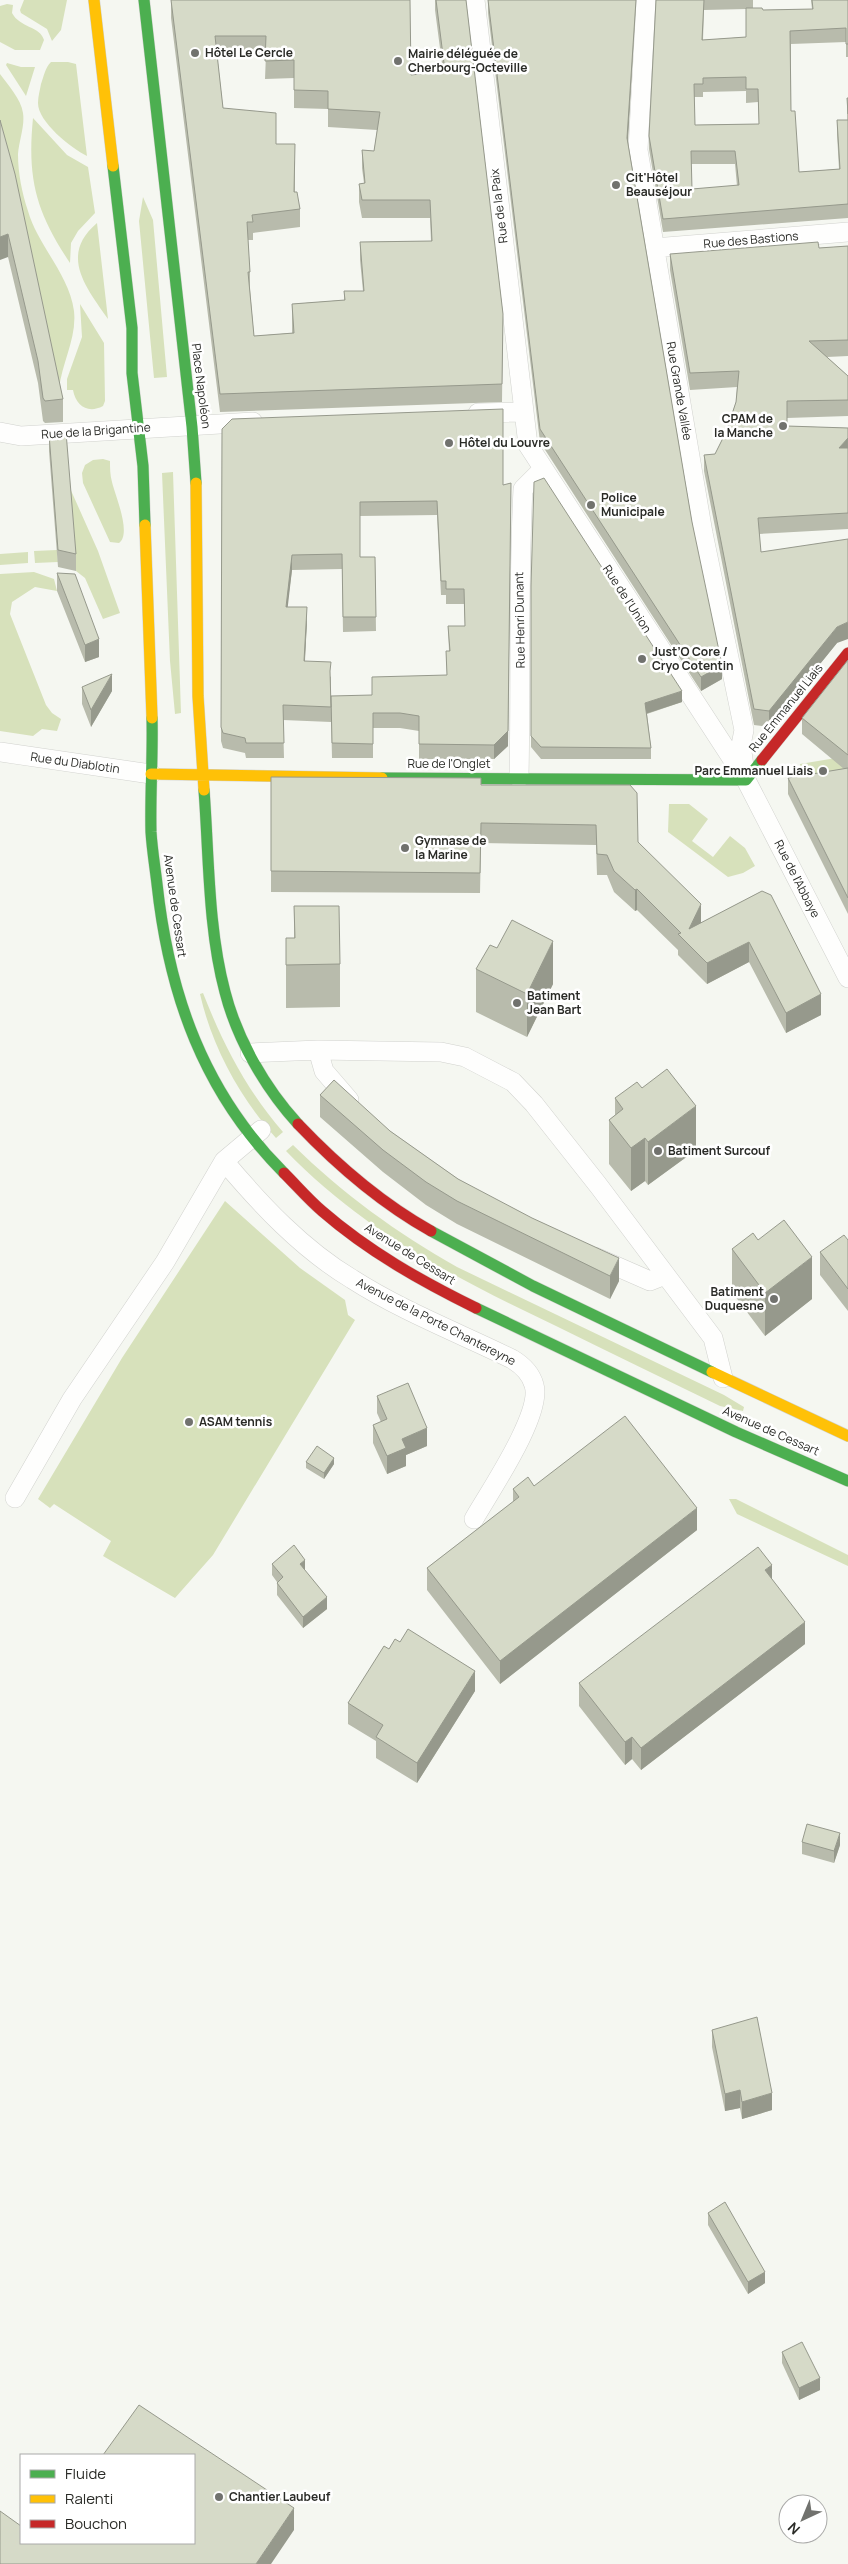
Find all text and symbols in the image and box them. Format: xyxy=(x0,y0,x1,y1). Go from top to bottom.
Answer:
place label: Hôtel Le Cercle xyxy=(205,44,293,61)
place label: Mairie déléguée de Cherbourg-Octeville xyxy=(408,45,527,76)
marker: Hôtel Le Cercle xyxy=(189,47,201,59)
marker: Mairie déléguée de Cherbourg-Octeville xyxy=(392,55,404,67)
street label: Rue de la Paix xyxy=(485,167,512,244)
place label: Cit'Hôtel Beauséjour xyxy=(626,169,692,200)
marker: Cit'Hôtel Beauséjour xyxy=(610,179,622,191)
street label: Rue des Bastions xyxy=(703,227,799,252)
street label: Rue Grande Vallée xyxy=(662,340,697,442)
street label: Place Napoléon xyxy=(188,342,215,430)
place label: CPAM de la Manche xyxy=(714,410,773,441)
street label: Rue de la Brigantine xyxy=(41,418,151,443)
marker: CPAM de la Manche xyxy=(777,420,789,432)
place label: Hôtel du Louvre xyxy=(459,434,550,451)
marker: Hôtel du Louvre xyxy=(443,437,455,449)
place label: Police Municipale xyxy=(601,489,665,520)
marker: Police Municipale xyxy=(585,499,597,511)
street label: Rue de l'Union xyxy=(599,561,656,636)
street label: Rue Henri Dunant xyxy=(510,571,529,669)
place label: Just’O Core / Cryo Cotentin xyxy=(652,643,734,674)
marker: Just’O Core / Cryo Cotentin xyxy=(636,653,648,665)
street label: Rue Emmanuel Liais xyxy=(745,660,827,755)
street label: Rue du Diablotin xyxy=(29,748,121,777)
street label: Rue de l'Onglet xyxy=(407,755,491,772)
place label: Parc Emmanuel Liais xyxy=(695,762,813,779)
marker: Parc Emmanuel Liais xyxy=(817,765,829,777)
place label: Gymnase de la Marine xyxy=(415,832,486,863)
street label: Rue de l'Abbaye xyxy=(770,837,824,921)
marker: Gymnase de la Marine xyxy=(399,842,411,854)
street label: Avenue de Cessart xyxy=(160,853,191,959)
place label: Batiment Jean Bart xyxy=(527,987,581,1018)
marker: Batiment Jean Bart xyxy=(511,997,523,1009)
place label: Batiment Surcouf xyxy=(668,1142,771,1159)
marker: Batiment Surcouf xyxy=(652,1145,664,1157)
street label: Avenue de Cessart xyxy=(362,1219,459,1288)
street label: Avenue de la Porte Chantereyne xyxy=(353,1274,519,1369)
place label: Batiment Duquesne xyxy=(705,1283,764,1314)
marker: Batiment Duquesne xyxy=(768,1293,780,1305)
street label: Avenue de Cessart xyxy=(720,1402,822,1460)
place label: ASAM tennis xyxy=(199,1413,273,1430)
marker: ASAM tennis xyxy=(183,1416,195,1428)
legend xyxy=(20,2454,195,2544)
text: Fluide xyxy=(65,2463,106,2484)
text: Ralenti xyxy=(65,2488,113,2509)
place label: Chantier Laubeuf xyxy=(229,2488,331,2505)
marker: Chantier Laubeuf xyxy=(213,2491,225,2503)
north arrow xyxy=(778,2494,828,2544)
text: Bouchon xyxy=(65,2513,127,2534)
text: N xyxy=(783,2518,804,2539)

